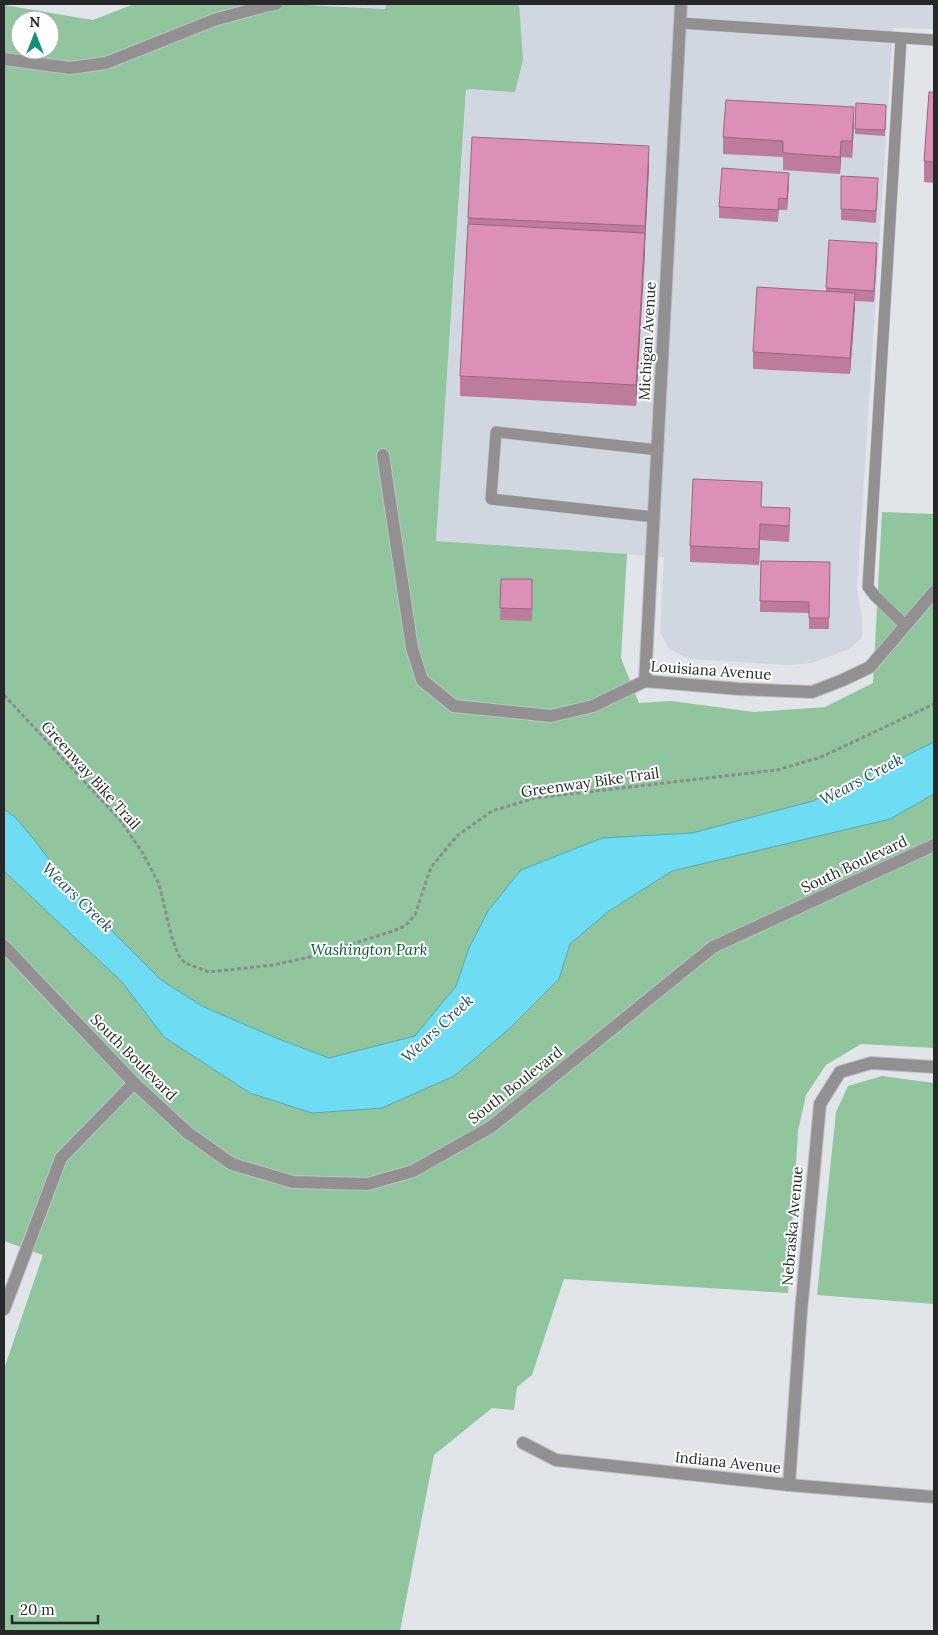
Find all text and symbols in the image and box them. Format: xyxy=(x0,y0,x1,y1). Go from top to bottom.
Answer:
north arrow xyxy=(10,10,60,60)
text: N xyxy=(30,13,41,31)
street label: Michigan Avenue xyxy=(634,281,660,401)
street label: Louisiana Avenue xyxy=(650,656,772,684)
street label: Greenway Bike Trail xyxy=(37,717,145,833)
water label: Wears Creek xyxy=(816,749,906,809)
street label: Greenway Bike Trail xyxy=(520,763,660,801)
street label: South Boulevard xyxy=(798,831,910,897)
water label: Wears Creek xyxy=(38,858,118,936)
park label: Washington Park xyxy=(311,940,428,959)
water label: Wears Creek xyxy=(397,990,477,1066)
street label: South Boulevard xyxy=(87,1010,181,1104)
street label: South Boulevard xyxy=(464,1042,566,1128)
street label: Nebraska Avenue xyxy=(777,1165,807,1287)
street label: Indiana Avenue xyxy=(674,1447,782,1477)
scale bar xyxy=(12,1592,99,1624)
text: 20 m xyxy=(20,1600,55,1619)

